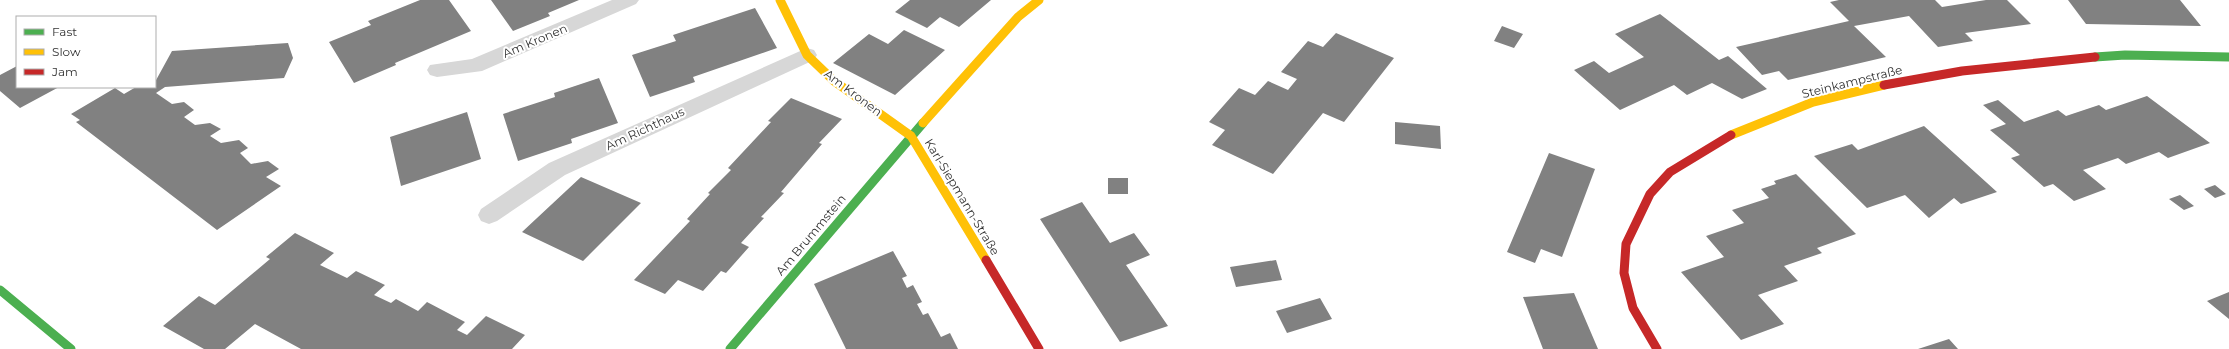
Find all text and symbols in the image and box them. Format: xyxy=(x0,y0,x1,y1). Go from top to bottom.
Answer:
legend xyxy=(16,16,156,88)
street label: Am Kronen xyxy=(500,20,569,61)
text: Fast xyxy=(52,24,77,39)
text: Slow xyxy=(52,44,81,59)
street label: Steinkampstraße xyxy=(1800,62,1904,101)
text: Jam xyxy=(51,64,78,79)
street label: Am Kronen xyxy=(821,66,885,119)
street label: Am Richthaus xyxy=(603,104,687,153)
street label: Karl-Siepmann-Straße xyxy=(922,136,1003,258)
street label: Am Brummstein xyxy=(772,191,849,278)

